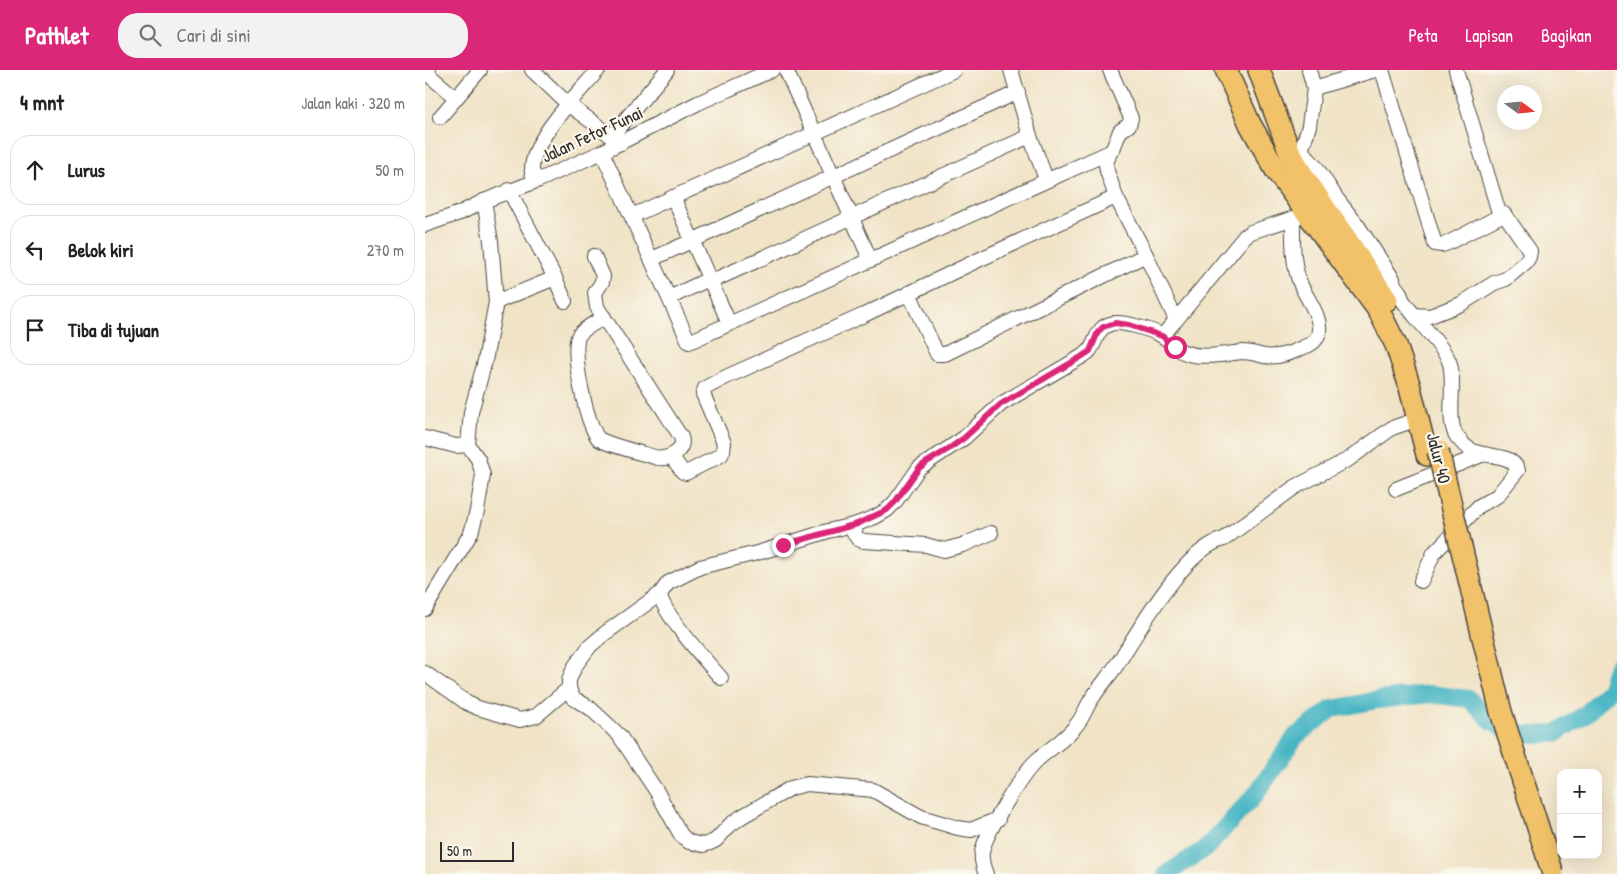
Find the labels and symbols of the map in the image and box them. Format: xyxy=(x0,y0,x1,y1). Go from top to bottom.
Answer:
north arrow xyxy=(1497,85,1542,130)
street label: Jalan Fetor Funai xyxy=(537,100,647,168)
route start xyxy=(1164,336,1187,359)
street label: Jalur 40 xyxy=(1421,430,1457,486)
route end xyxy=(772,534,795,557)
scale bar xyxy=(440,839,514,862)

